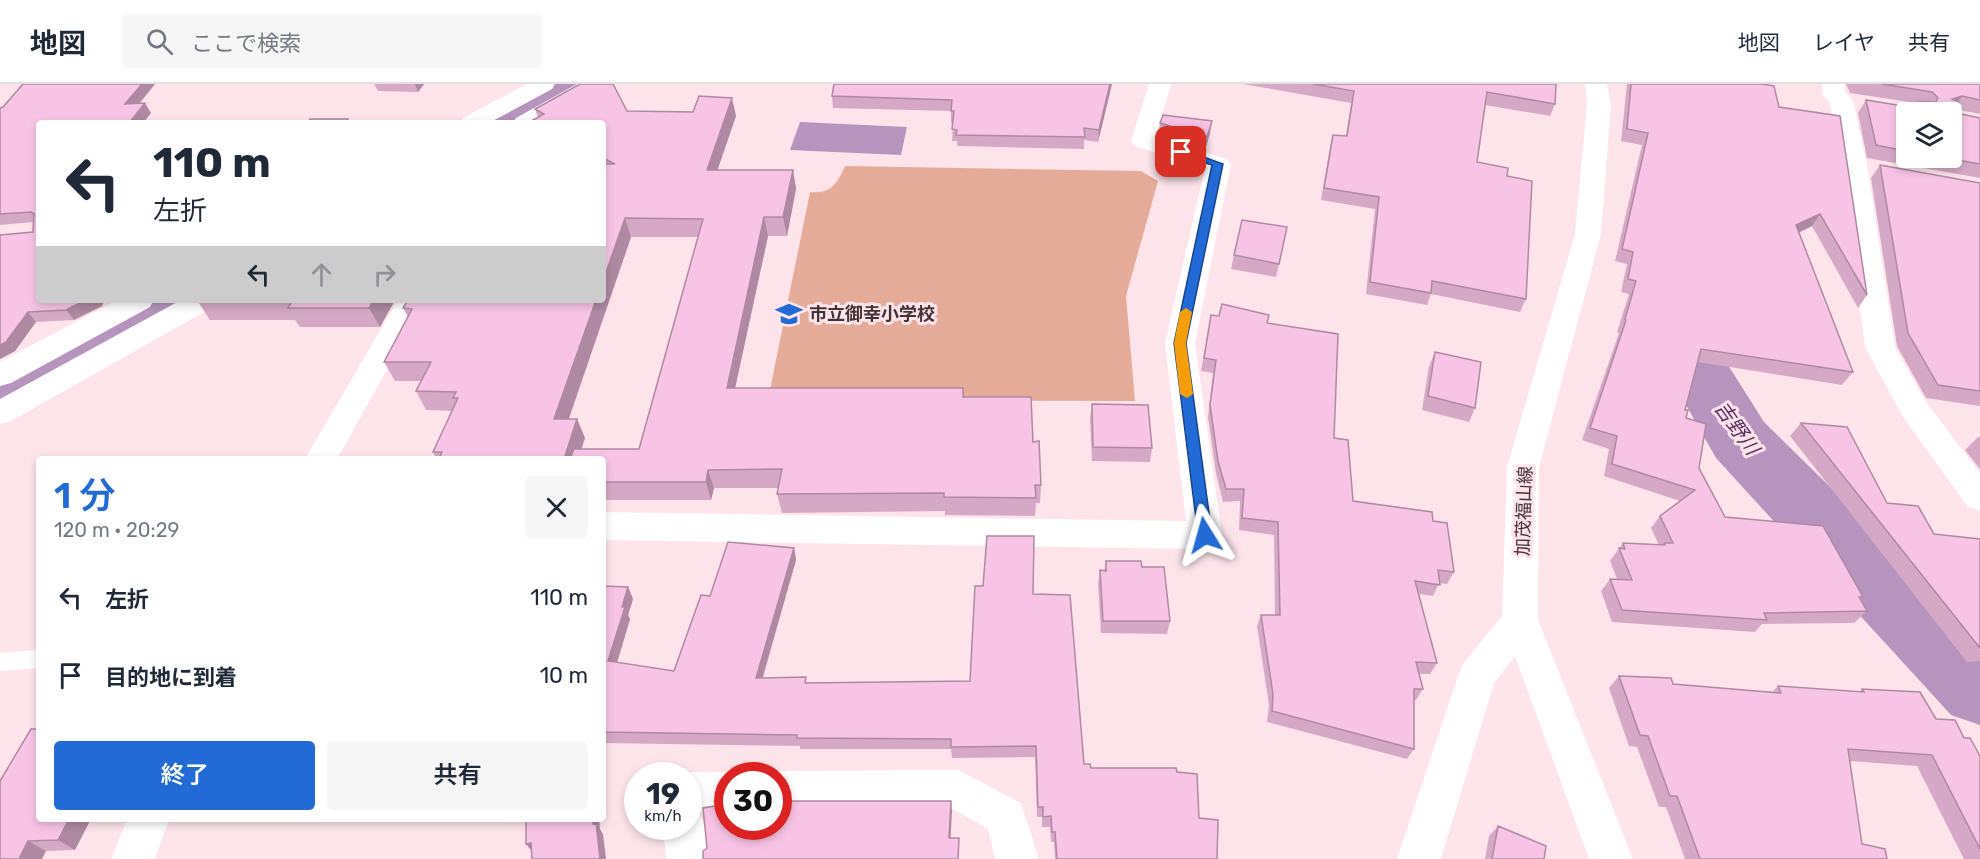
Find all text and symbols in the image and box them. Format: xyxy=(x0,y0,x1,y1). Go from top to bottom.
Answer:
search box xyxy=(122,14,542,68)
icon: search xyxy=(143,25,176,58)
text: 地図 xyxy=(30,27,86,60)
text: ここで検索 xyxy=(191,30,301,57)
text: 地図 xyxy=(1738,30,1780,55)
text: レイヤ xyxy=(1813,30,1875,55)
text: 共有 xyxy=(1908,30,1950,55)
map controls xyxy=(1896,102,1962,168)
button: layers xyxy=(1896,102,1962,168)
pin xyxy=(1155,126,1206,177)
icon: arrive xyxy=(1164,135,1197,168)
text: 110 m xyxy=(153,138,271,188)
icon: left xyxy=(54,144,132,222)
text: 左折 xyxy=(153,195,207,227)
icon: left xyxy=(242,258,275,291)
icon: ahead xyxy=(305,258,338,291)
icon: right xyxy=(368,258,401,291)
school or university icon: 市立御幸小学校 xyxy=(774,299,804,329)
place label: 市立御幸小学校 xyxy=(809,303,935,325)
water label: 吉野川 xyxy=(1710,397,1766,461)
street label: 加茂福山線 xyxy=(1511,466,1537,556)
text: 1 分 xyxy=(54,474,115,517)
button: close xyxy=(525,476,588,539)
position arrow xyxy=(1173,503,1237,567)
text: 120 m · 20:29 xyxy=(54,518,179,542)
icon: left xyxy=(54,581,87,614)
text: 110 m xyxy=(530,584,588,611)
text: 左折 xyxy=(105,586,149,613)
icon: arrive xyxy=(54,659,87,692)
text: 10 m xyxy=(540,662,588,689)
text: 目的地に到着 xyxy=(105,664,237,691)
button: 終了 xyxy=(54,741,315,810)
button: 共有 xyxy=(327,741,588,810)
speed limit sign: 30 xyxy=(714,762,792,840)
text: 19 xyxy=(646,776,680,812)
text: km/h xyxy=(644,807,682,825)

